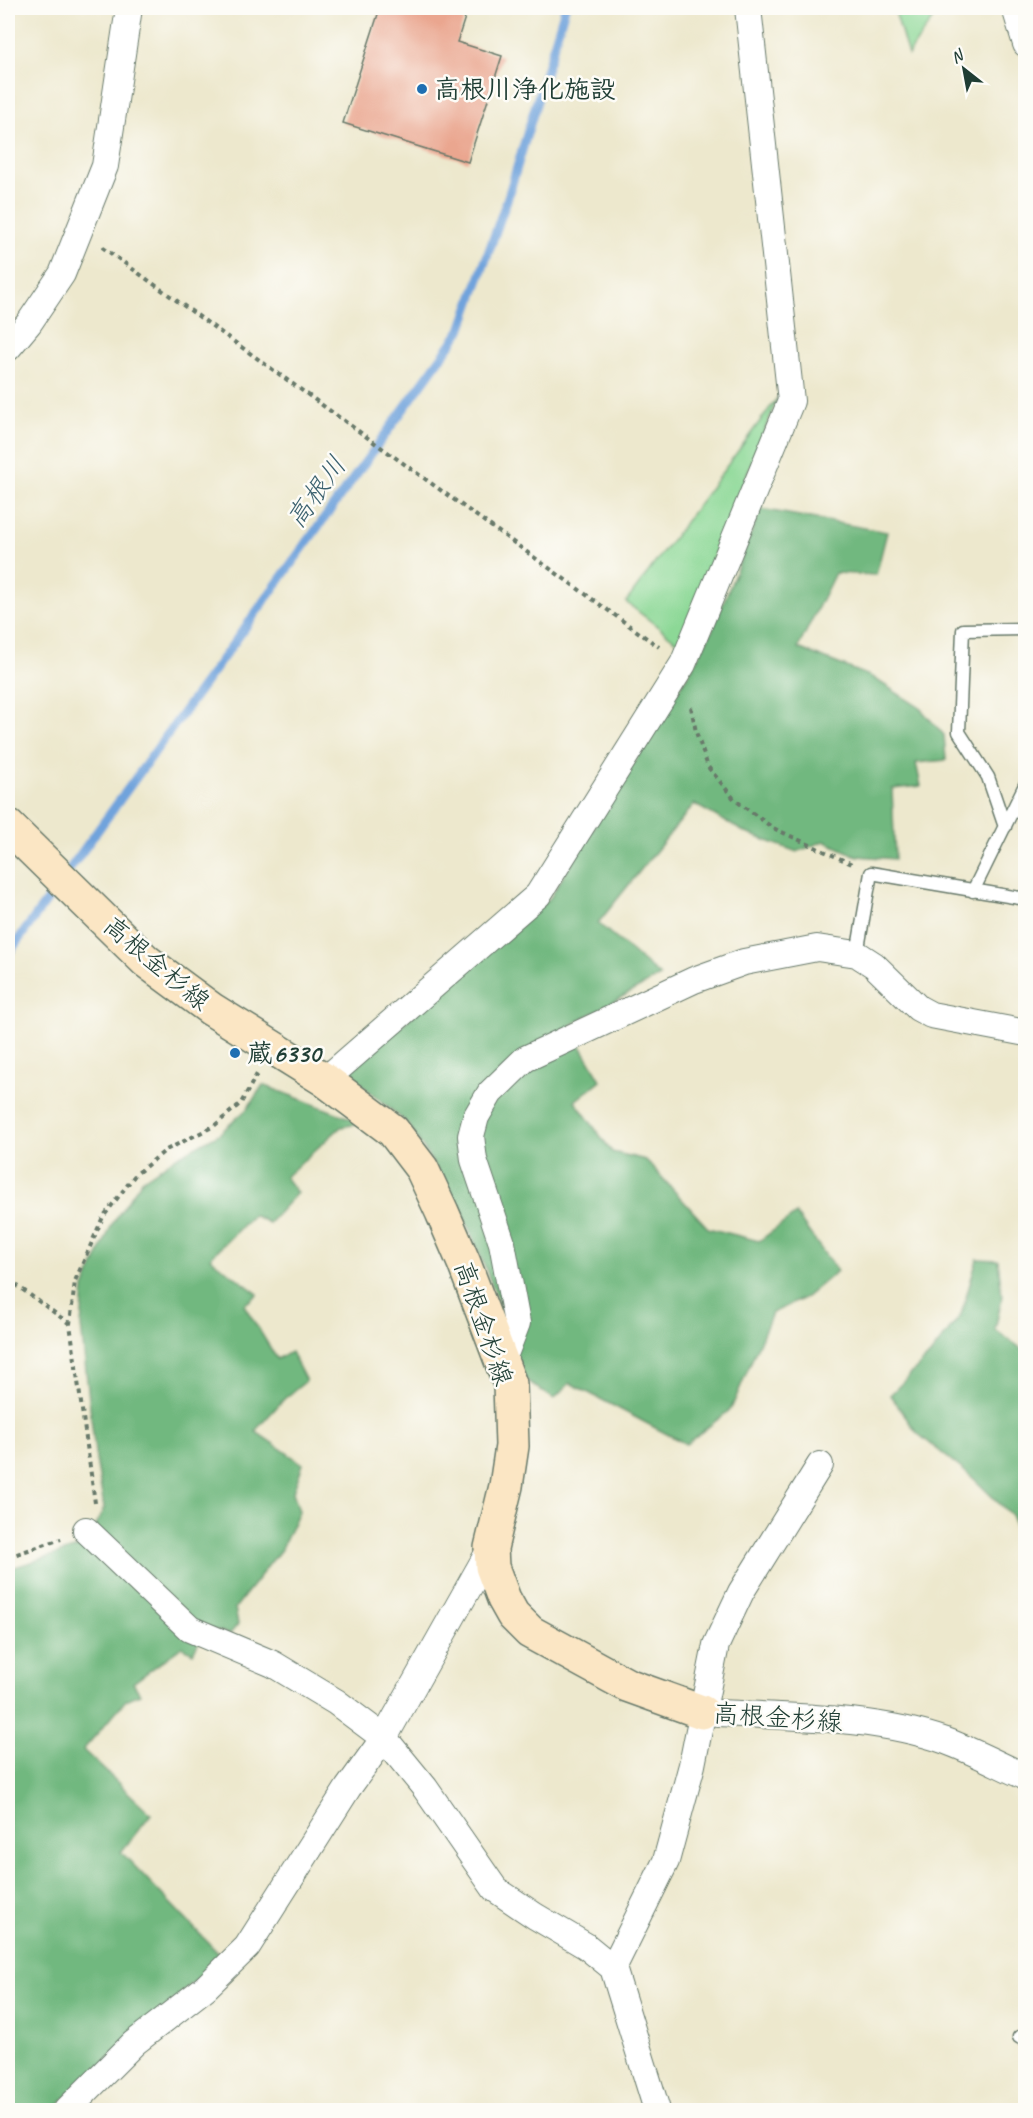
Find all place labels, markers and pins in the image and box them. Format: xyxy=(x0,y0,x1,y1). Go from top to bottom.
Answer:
place label: 高根川浄化施設 xyxy=(434,73,616,106)
marker: 高根川浄化施設 xyxy=(415,82,429,96)
place label: 蔵6330 xyxy=(247,1037,323,1070)
marker: 蔵6330 xyxy=(228,1046,242,1060)

